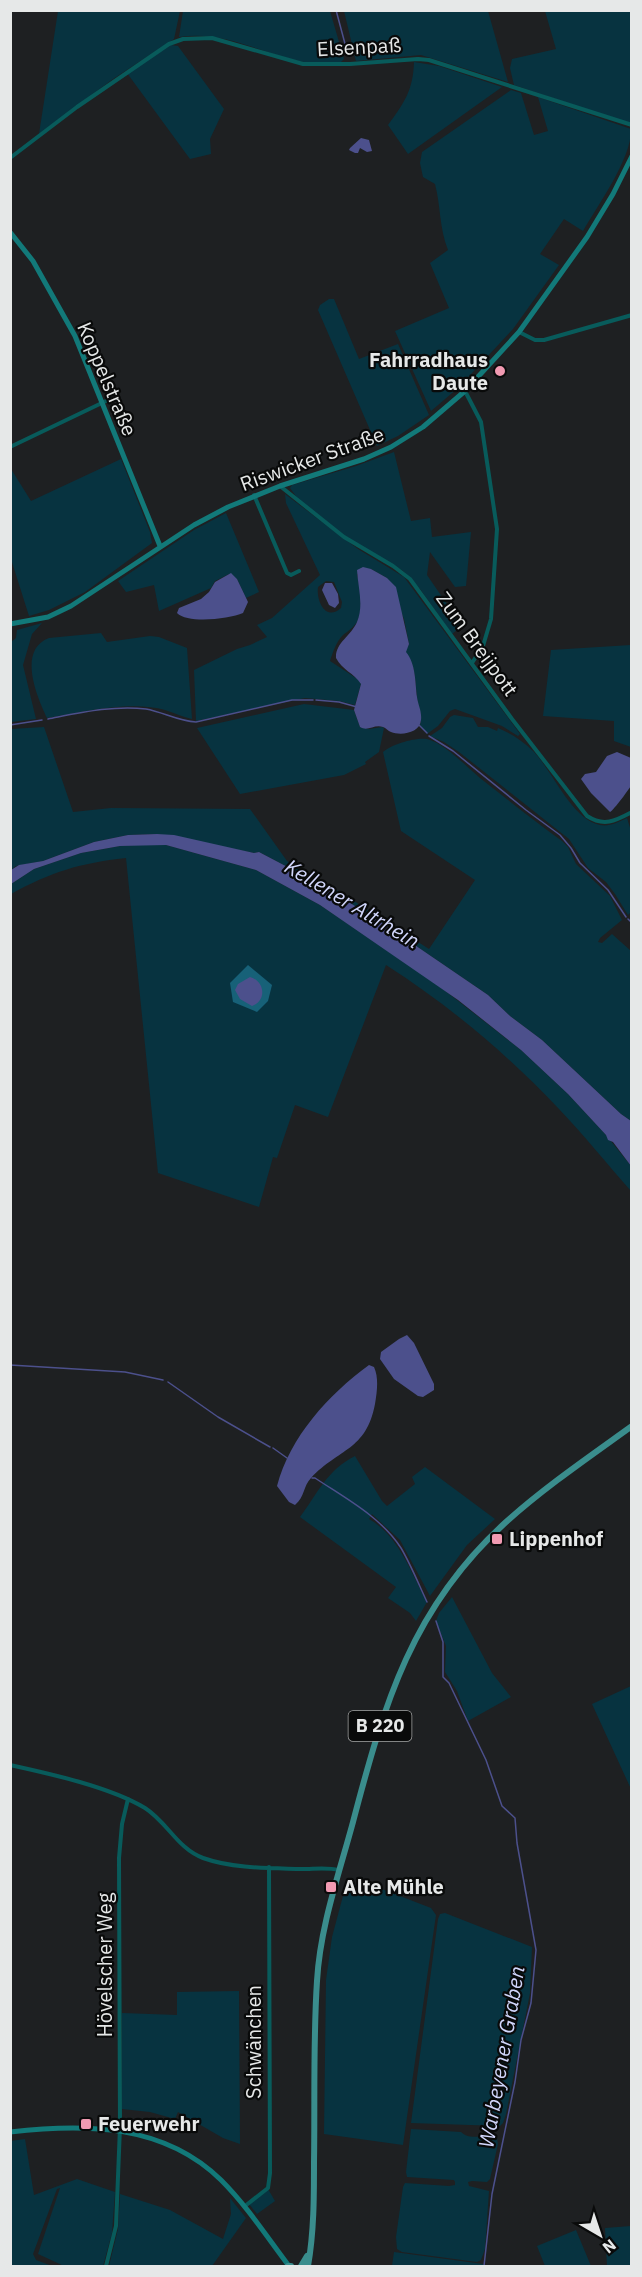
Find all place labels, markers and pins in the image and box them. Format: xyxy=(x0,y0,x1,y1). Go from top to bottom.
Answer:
place label: Fahrradhaus Daute xyxy=(369,346,488,396)
marker: Fahrradhaus Daute xyxy=(493,364,507,378)
place label: Lippenhof xyxy=(509,1525,603,1552)
marker: Lippenhof xyxy=(490,1532,504,1546)
place label: Alte Mühle xyxy=(343,1873,444,1900)
marker: Alte Mühle xyxy=(324,1880,338,1894)
place label: Feuerwehr xyxy=(98,2110,200,2137)
marker: Feuerwehr xyxy=(79,2117,93,2131)

